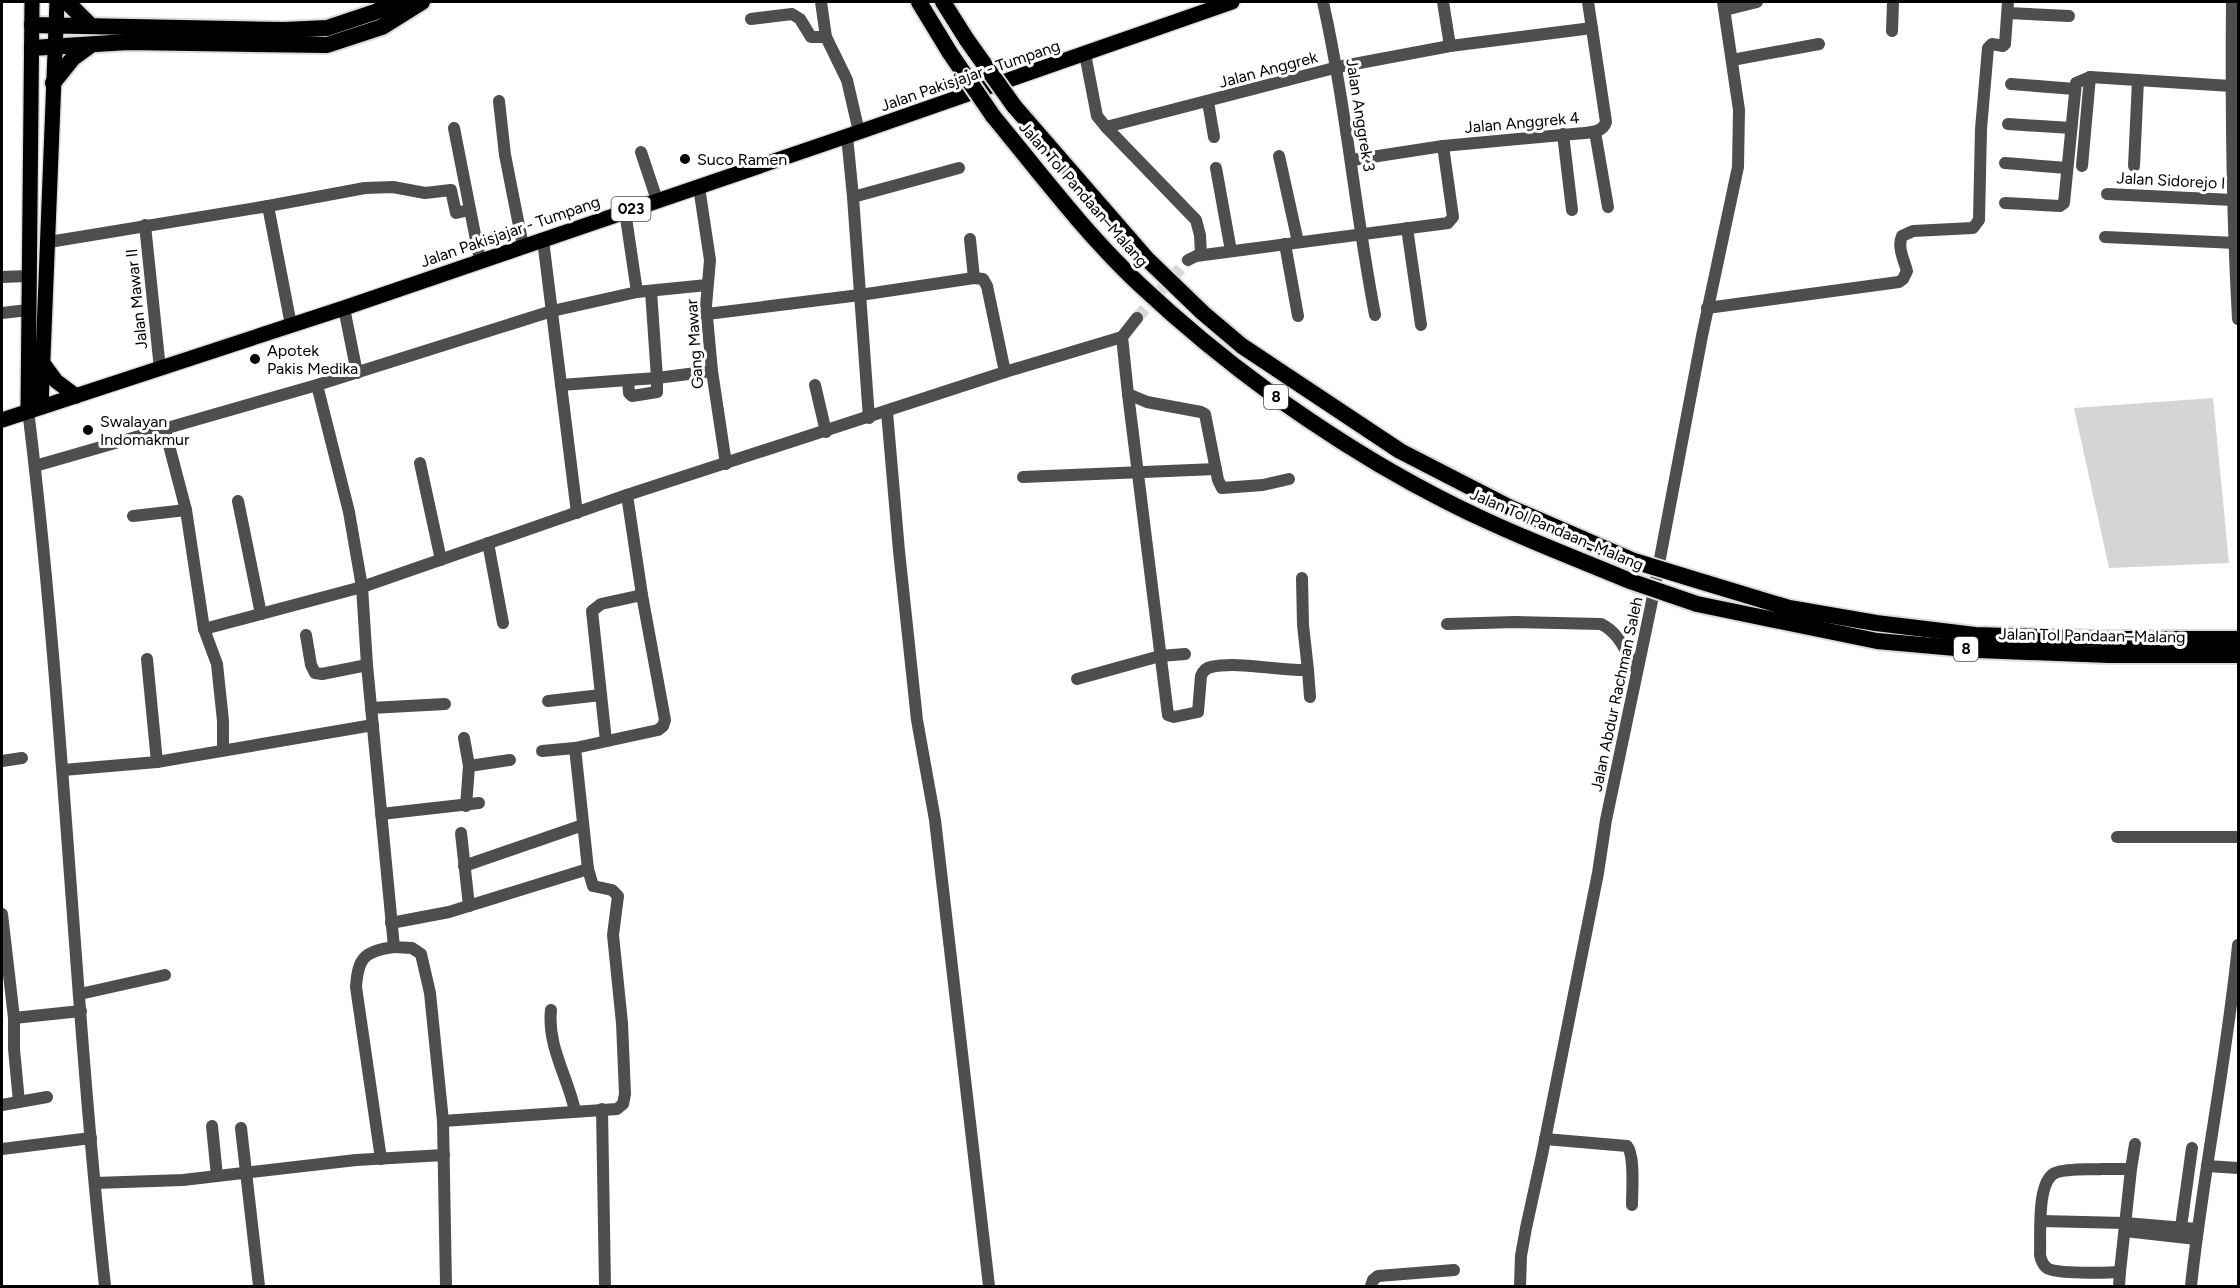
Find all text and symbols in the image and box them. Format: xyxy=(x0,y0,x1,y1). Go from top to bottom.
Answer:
street label: Jalan Pakisjajar - Tumpang xyxy=(878,36,1062,115)
street label: Jalan Anggrek xyxy=(1217,47,1320,92)
street label: Jalan Anggrek 3 xyxy=(1342,57,1379,173)
street label: Jalan Anggrek 4 xyxy=(1464,108,1580,137)
street label: Jalan Tol Pandaan–Malang xyxy=(1015,118,1152,271)
place label: Suco Ramen xyxy=(697,150,787,169)
marker: Suco Ramen xyxy=(678,152,692,166)
street label: Jalan Sidorejo I xyxy=(2116,168,2226,193)
street label: Jalan Pakisjajar - Tumpang xyxy=(418,192,602,271)
road number: 023 xyxy=(612,197,650,221)
street label: Jalan Mawar II xyxy=(122,248,151,350)
street label: Gang Mawar xyxy=(682,298,707,390)
place label: Apotek Pakis Medika xyxy=(267,341,358,378)
marker: Apotek Pakis Medika xyxy=(248,352,262,366)
road number: 8 xyxy=(1264,385,1288,409)
place label: Swalayan Indomakmur xyxy=(100,412,190,449)
marker: Swalayan Indomakmur xyxy=(81,423,95,437)
street label: Jalan Tol Pandaan–Malang xyxy=(1467,484,1647,575)
street label: Jalan Abdur Rachman Saleh xyxy=(1587,595,1646,793)
street label: Jalan Tol Pandaan–Malang xyxy=(1998,624,2186,647)
road number: 8 xyxy=(1954,637,1978,661)

